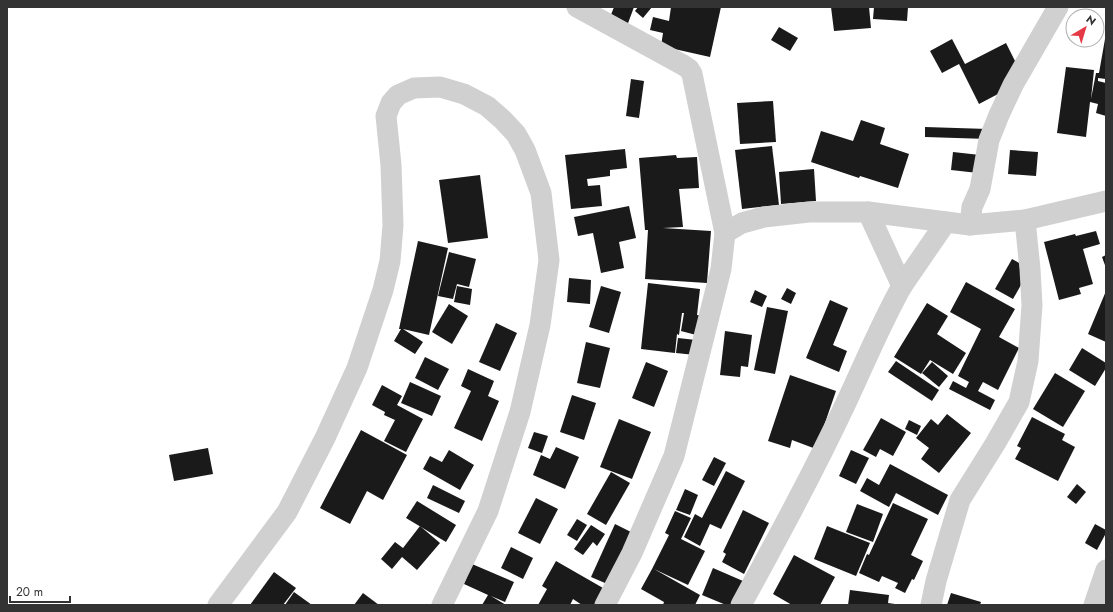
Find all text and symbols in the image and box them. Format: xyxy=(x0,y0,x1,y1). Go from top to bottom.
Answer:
north arrow xyxy=(1065,8,1105,48)
text: N xyxy=(1083,11,1100,29)
scale bar xyxy=(10,578,70,604)
text: 20 m xyxy=(16,583,43,601)

